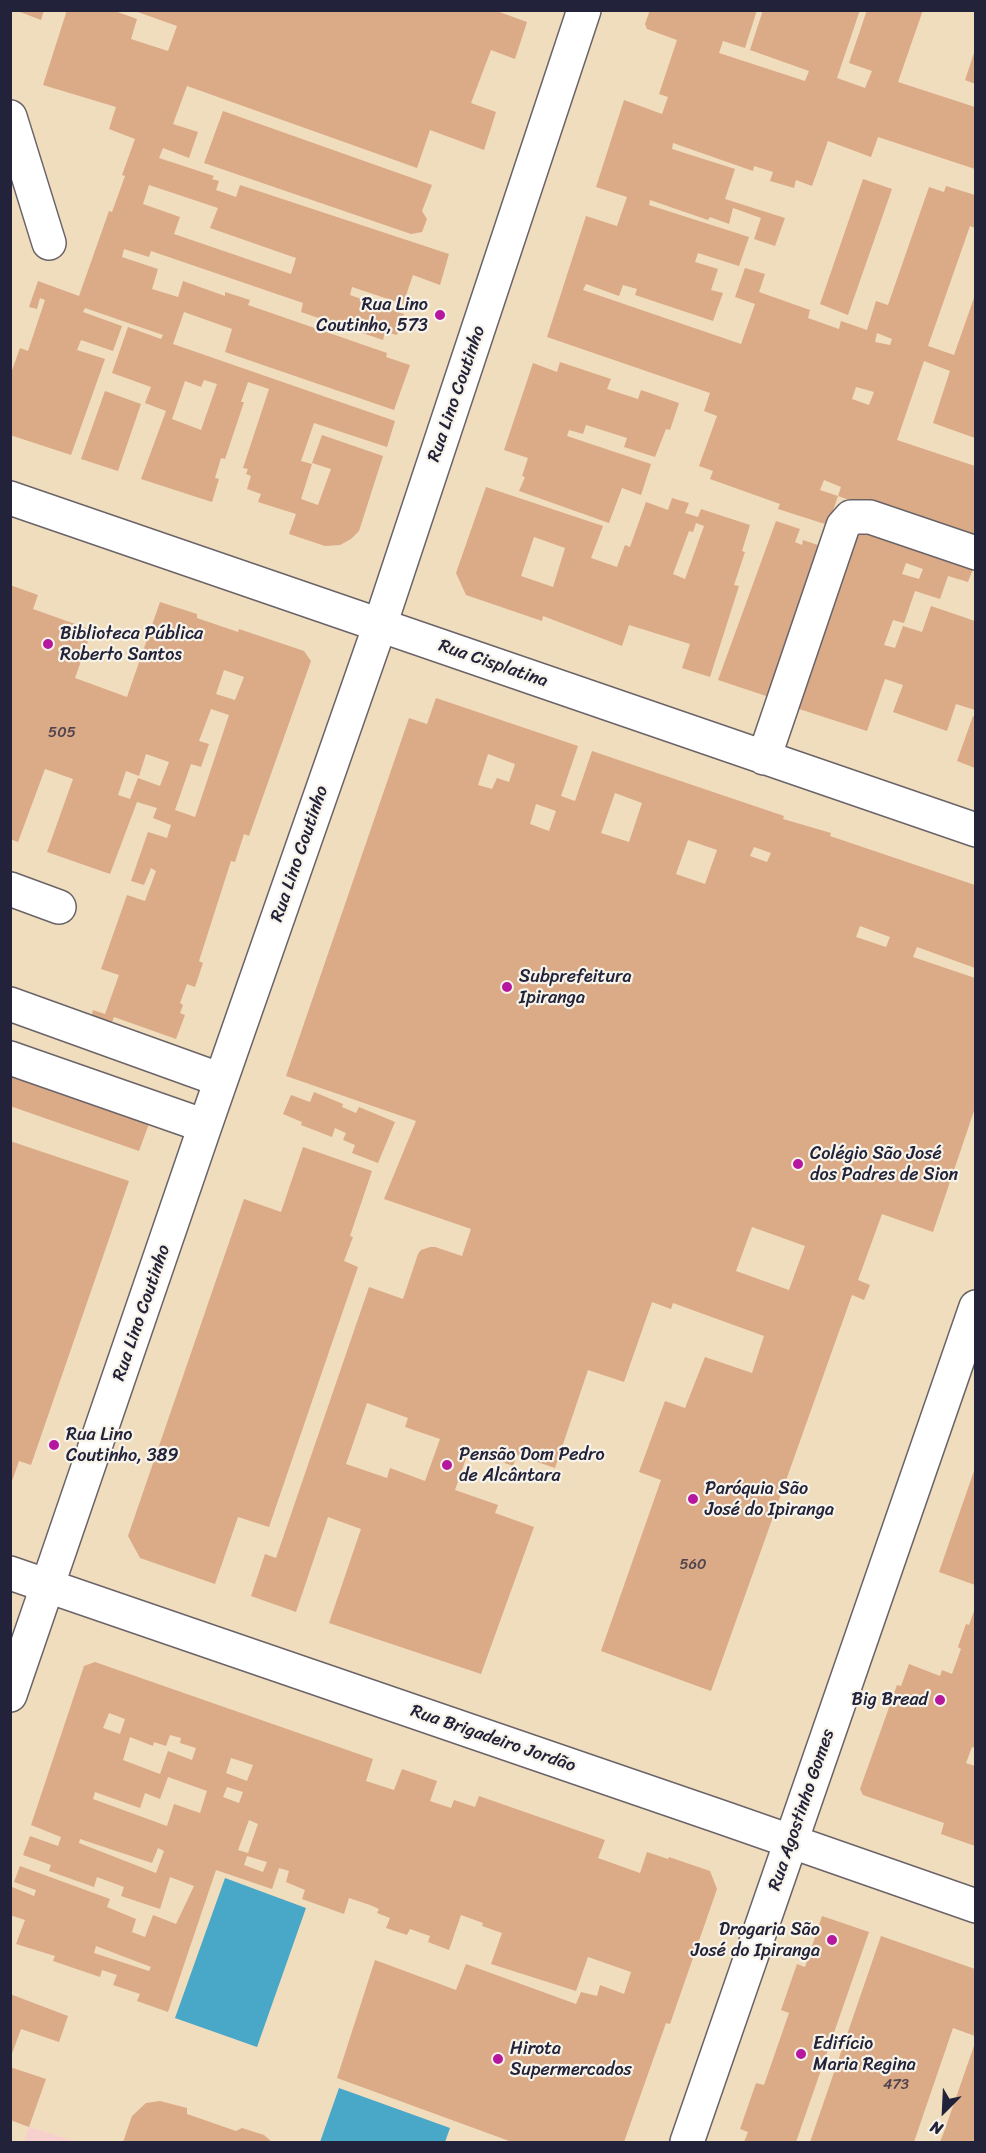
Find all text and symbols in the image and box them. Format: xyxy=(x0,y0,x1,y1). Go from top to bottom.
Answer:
place label: Rua Lino Coutinho, 573 xyxy=(316,294,428,336)
marker: Rua Lino Coutinho, 573 xyxy=(433,308,447,322)
street label: Rua Lino Coutinho xyxy=(424,323,490,465)
place label: Biblioteca Pública Roberto Santos xyxy=(60,623,203,666)
street label: Rua Cisplatina xyxy=(436,635,550,693)
marker: Biblioteca Pública Roberto Santos xyxy=(41,637,55,651)
house number: 505 xyxy=(48,724,76,742)
street label: Rua Lino Coutinho xyxy=(267,783,333,925)
place label: Subprefeitura Ipiranga xyxy=(519,966,632,1008)
marker: Subprefeitura Ipiranga xyxy=(500,980,514,994)
place label: Colégio São José dos Padres de Sion xyxy=(810,1143,958,1186)
marker: Colégio São José dos Padres de Sion xyxy=(791,1157,805,1171)
street label: Rua Lino Coutinho xyxy=(109,1242,175,1384)
place label: Rua Lino Coutinho, 389 xyxy=(66,1424,178,1466)
marker: Rua Lino Coutinho, 389 xyxy=(47,1438,61,1452)
place label: Pensão Dom Pedro de Alcântara xyxy=(459,1444,605,1486)
marker: Pensão Dom Pedro de Alcântara xyxy=(440,1458,454,1472)
place label: Paróquia São José do Ipiranga xyxy=(705,1478,834,1520)
marker: Paróquia São José do Ipiranga xyxy=(686,1492,700,1506)
house number: 560 xyxy=(679,1556,707,1574)
place label: Big Bread xyxy=(851,1689,928,1711)
marker: Big Bread xyxy=(933,1693,947,1707)
street label: Rua Brigadeiro Jordão xyxy=(408,1701,578,1777)
street label: Rua Agostinho Gomes xyxy=(764,1726,840,1894)
place label: Drogaria São José do Ipiranga xyxy=(691,1919,820,1962)
marker: Drogaria São José do Ipiranga xyxy=(825,1933,839,1947)
place label: Edifício Maria Regina xyxy=(813,2033,916,2076)
place label: Hirota Supermercados xyxy=(510,2038,632,2080)
marker: Edifício Maria Regina xyxy=(794,2047,808,2061)
marker: Hirota Supermercados xyxy=(491,2052,505,2066)
house number: 473 xyxy=(883,2076,909,2094)
north arrow xyxy=(914,2081,974,2141)
text: N xyxy=(926,2112,947,2143)

